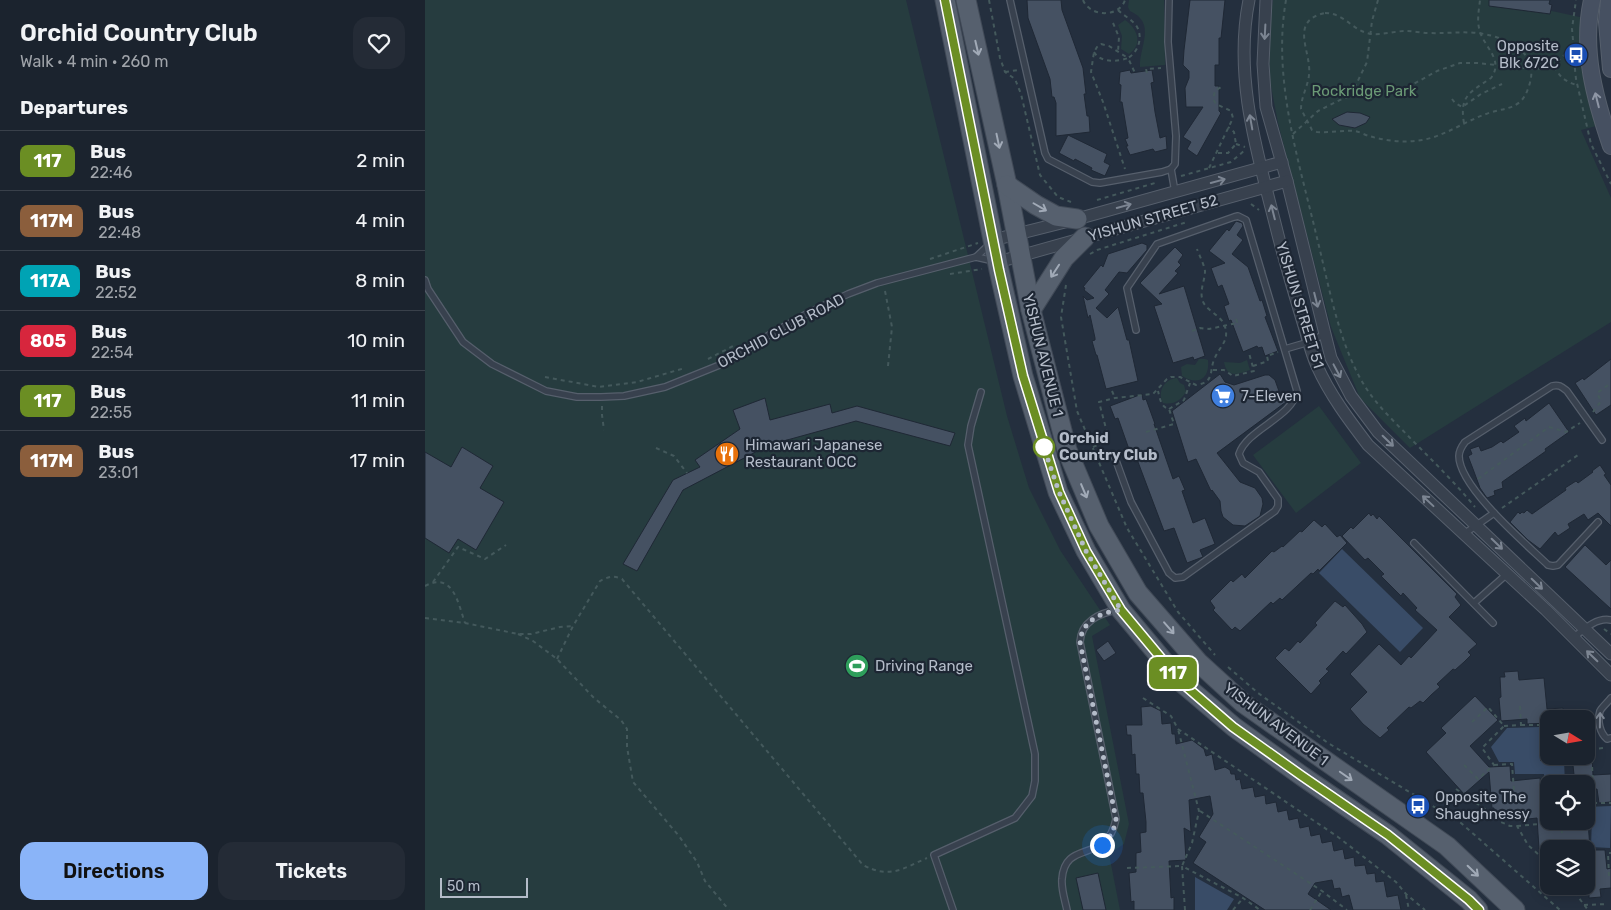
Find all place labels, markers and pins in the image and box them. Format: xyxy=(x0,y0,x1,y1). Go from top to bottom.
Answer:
place label: Opposite Blk 672C xyxy=(1497,37,1559,72)
bus stop icon: Opposite Blk 672C xyxy=(1563,42,1589,68)
supermarket icon: 7-Eleven xyxy=(1210,383,1236,409)
place label: 7-Eleven xyxy=(1241,387,1302,405)
place label: Orchid Country Club xyxy=(1059,429,1157,464)
place label: Himawari Japanese Restaurant OCC xyxy=(745,436,883,471)
marker: Orchid Country Club xyxy=(1033,436,1055,458)
restaurant icon: Himawari Japanese Restaurant OCC xyxy=(714,441,740,467)
sports icon: Driving Range xyxy=(844,653,870,679)
place label: Driving Range xyxy=(875,657,973,675)
place label: Opposite The Shaughnessy xyxy=(1435,788,1530,823)
bus stop icon: Opposite The Shaughnessy xyxy=(1405,793,1431,819)

